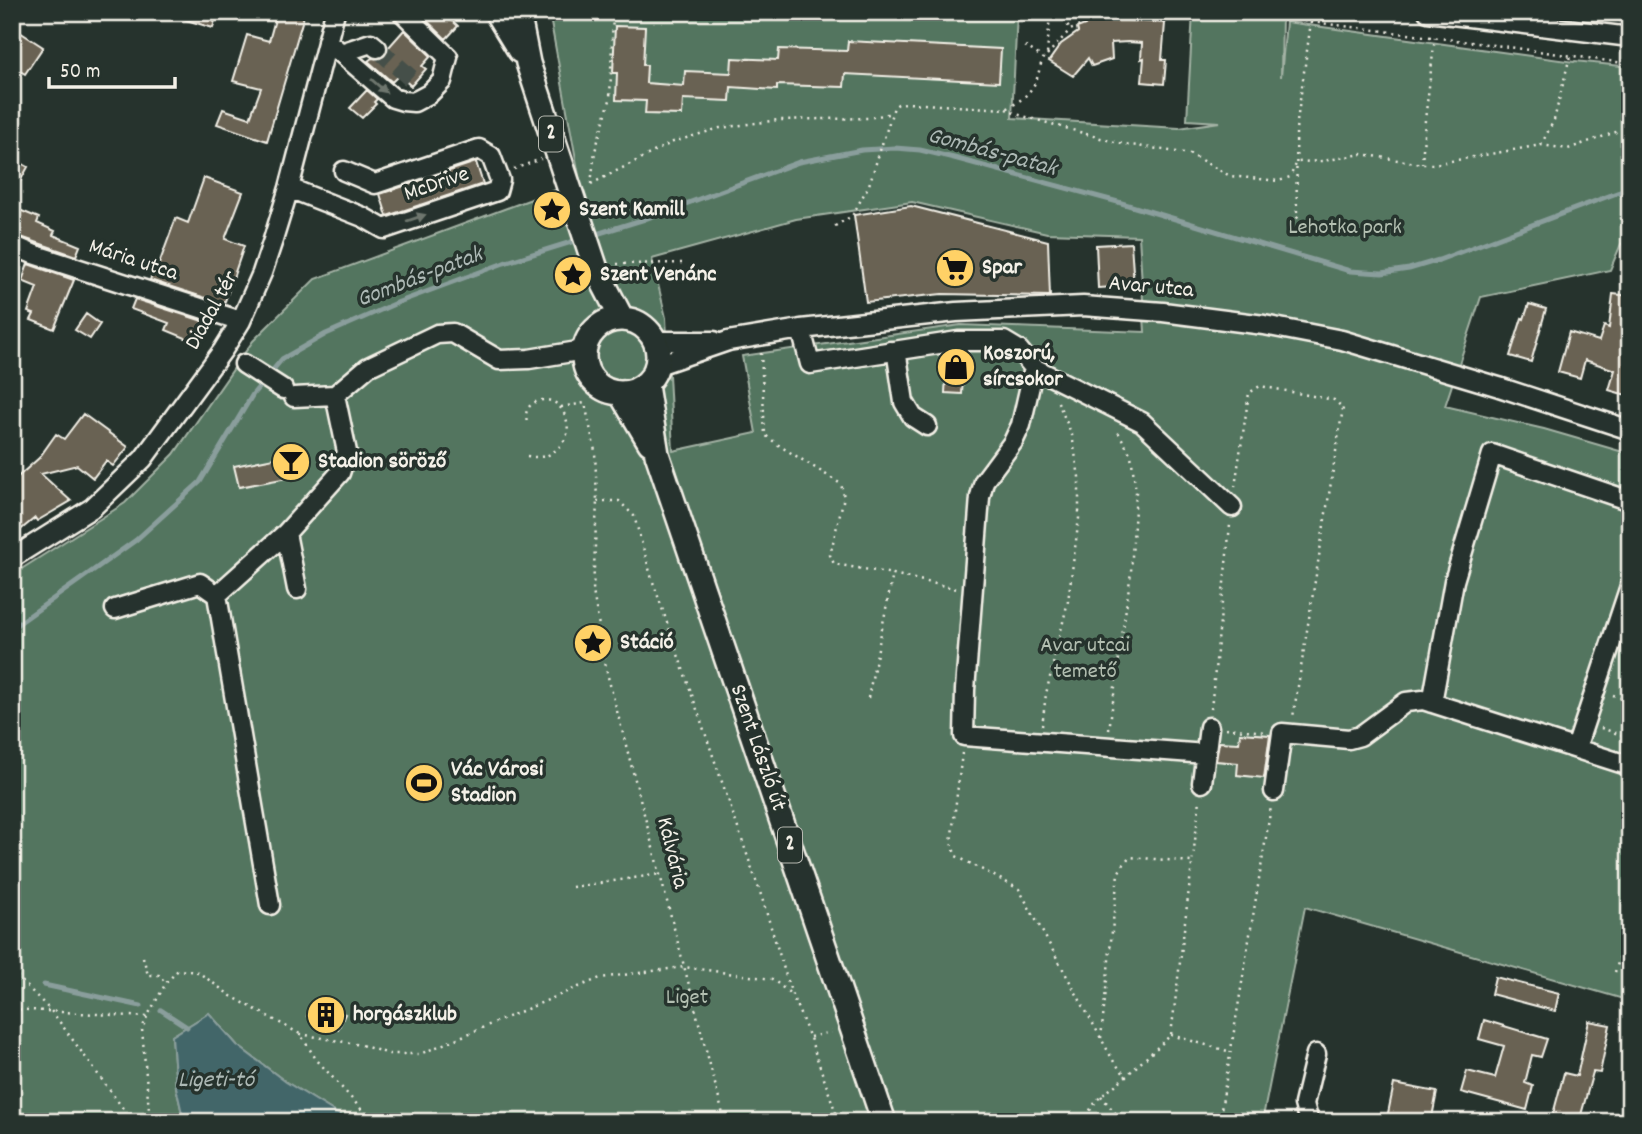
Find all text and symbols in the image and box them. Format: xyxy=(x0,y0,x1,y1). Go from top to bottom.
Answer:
scale bar xyxy=(49,46,175,90)
text: 50 m xyxy=(60,58,100,88)
one-way arrow xyxy=(371,77,388,93)
road number: 2 xyxy=(539,116,563,152)
water label: Gombás-patak xyxy=(924,119,1062,187)
street label: McDrive xyxy=(400,158,474,212)
place icon: Szent Kamill xyxy=(531,189,573,231)
place label: Szent Kamill xyxy=(579,194,685,227)
one-way arrow xyxy=(405,212,426,223)
park label: Lehotka park xyxy=(1288,212,1402,245)
street label: Mária utca xyxy=(84,231,183,291)
water label: Gombás-patak xyxy=(352,238,490,318)
supermarket icon: Spar xyxy=(934,247,976,289)
place label: Spar xyxy=(982,252,1023,285)
place icon: Szent Venánc xyxy=(552,254,594,296)
place label: Szent Venánc xyxy=(600,259,717,292)
street label: Diadal tér xyxy=(178,265,249,357)
street label: Avar utca xyxy=(1107,268,1196,308)
place label: Koszorú, sírcsokor xyxy=(983,338,1063,397)
shop icon: Koszorú, sírcsokor xyxy=(935,346,977,388)
bar icon: Stadion söröző xyxy=(270,441,312,483)
place label: Stadion söröző xyxy=(318,446,447,479)
place icon: Stáció xyxy=(572,622,614,664)
place label: Stáció xyxy=(620,627,674,660)
park label: Avar utcai temető xyxy=(1040,630,1130,689)
street label: Szent László út xyxy=(720,680,794,816)
place label: Vác Városi Stadion xyxy=(451,754,544,813)
sports icon: Vác Városi Stadion xyxy=(403,762,445,804)
street label: Kálvária xyxy=(646,814,696,893)
road number: 2 xyxy=(778,828,802,862)
park label: Liget xyxy=(666,982,708,1015)
building icon: horgászklub xyxy=(305,994,347,1036)
place label: horgászklub xyxy=(353,999,457,1032)
water label: Ligeti-tó xyxy=(178,1064,256,1098)

